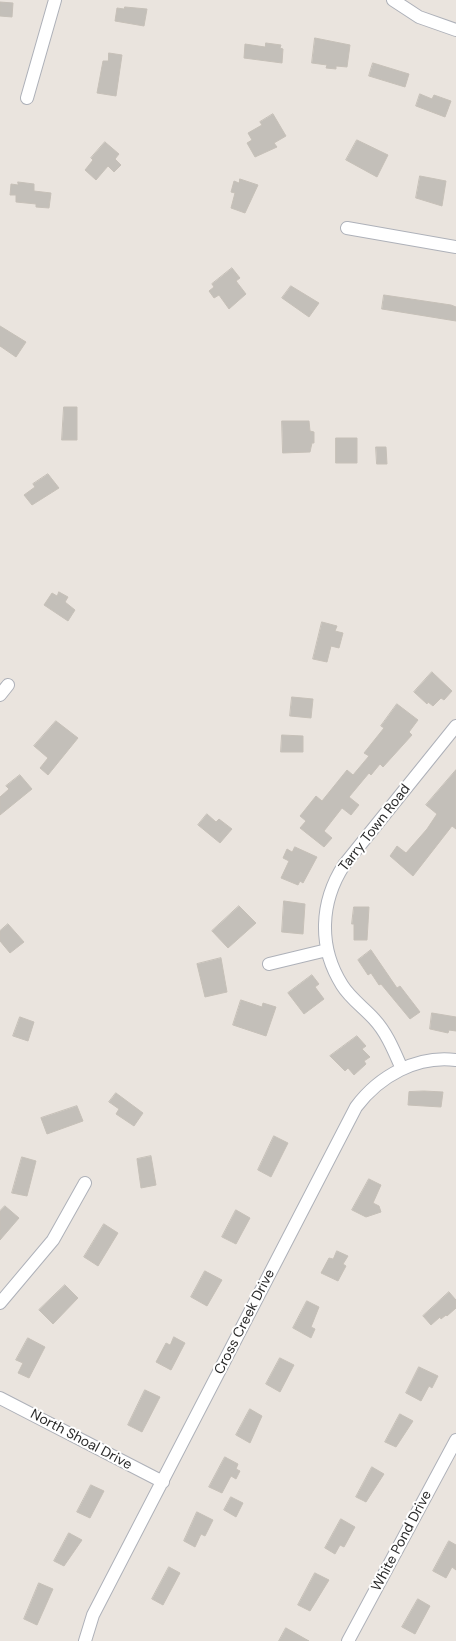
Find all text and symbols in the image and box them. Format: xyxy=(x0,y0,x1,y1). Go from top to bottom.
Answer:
street label: Tarry Town Road xyxy=(336,781,414,875)
street label: Cross Creek Drive xyxy=(211,1267,279,1377)
street label: North Shoal Drive xyxy=(27,1406,135,1474)
street label: White Pond Drive xyxy=(368,1488,436,1594)

